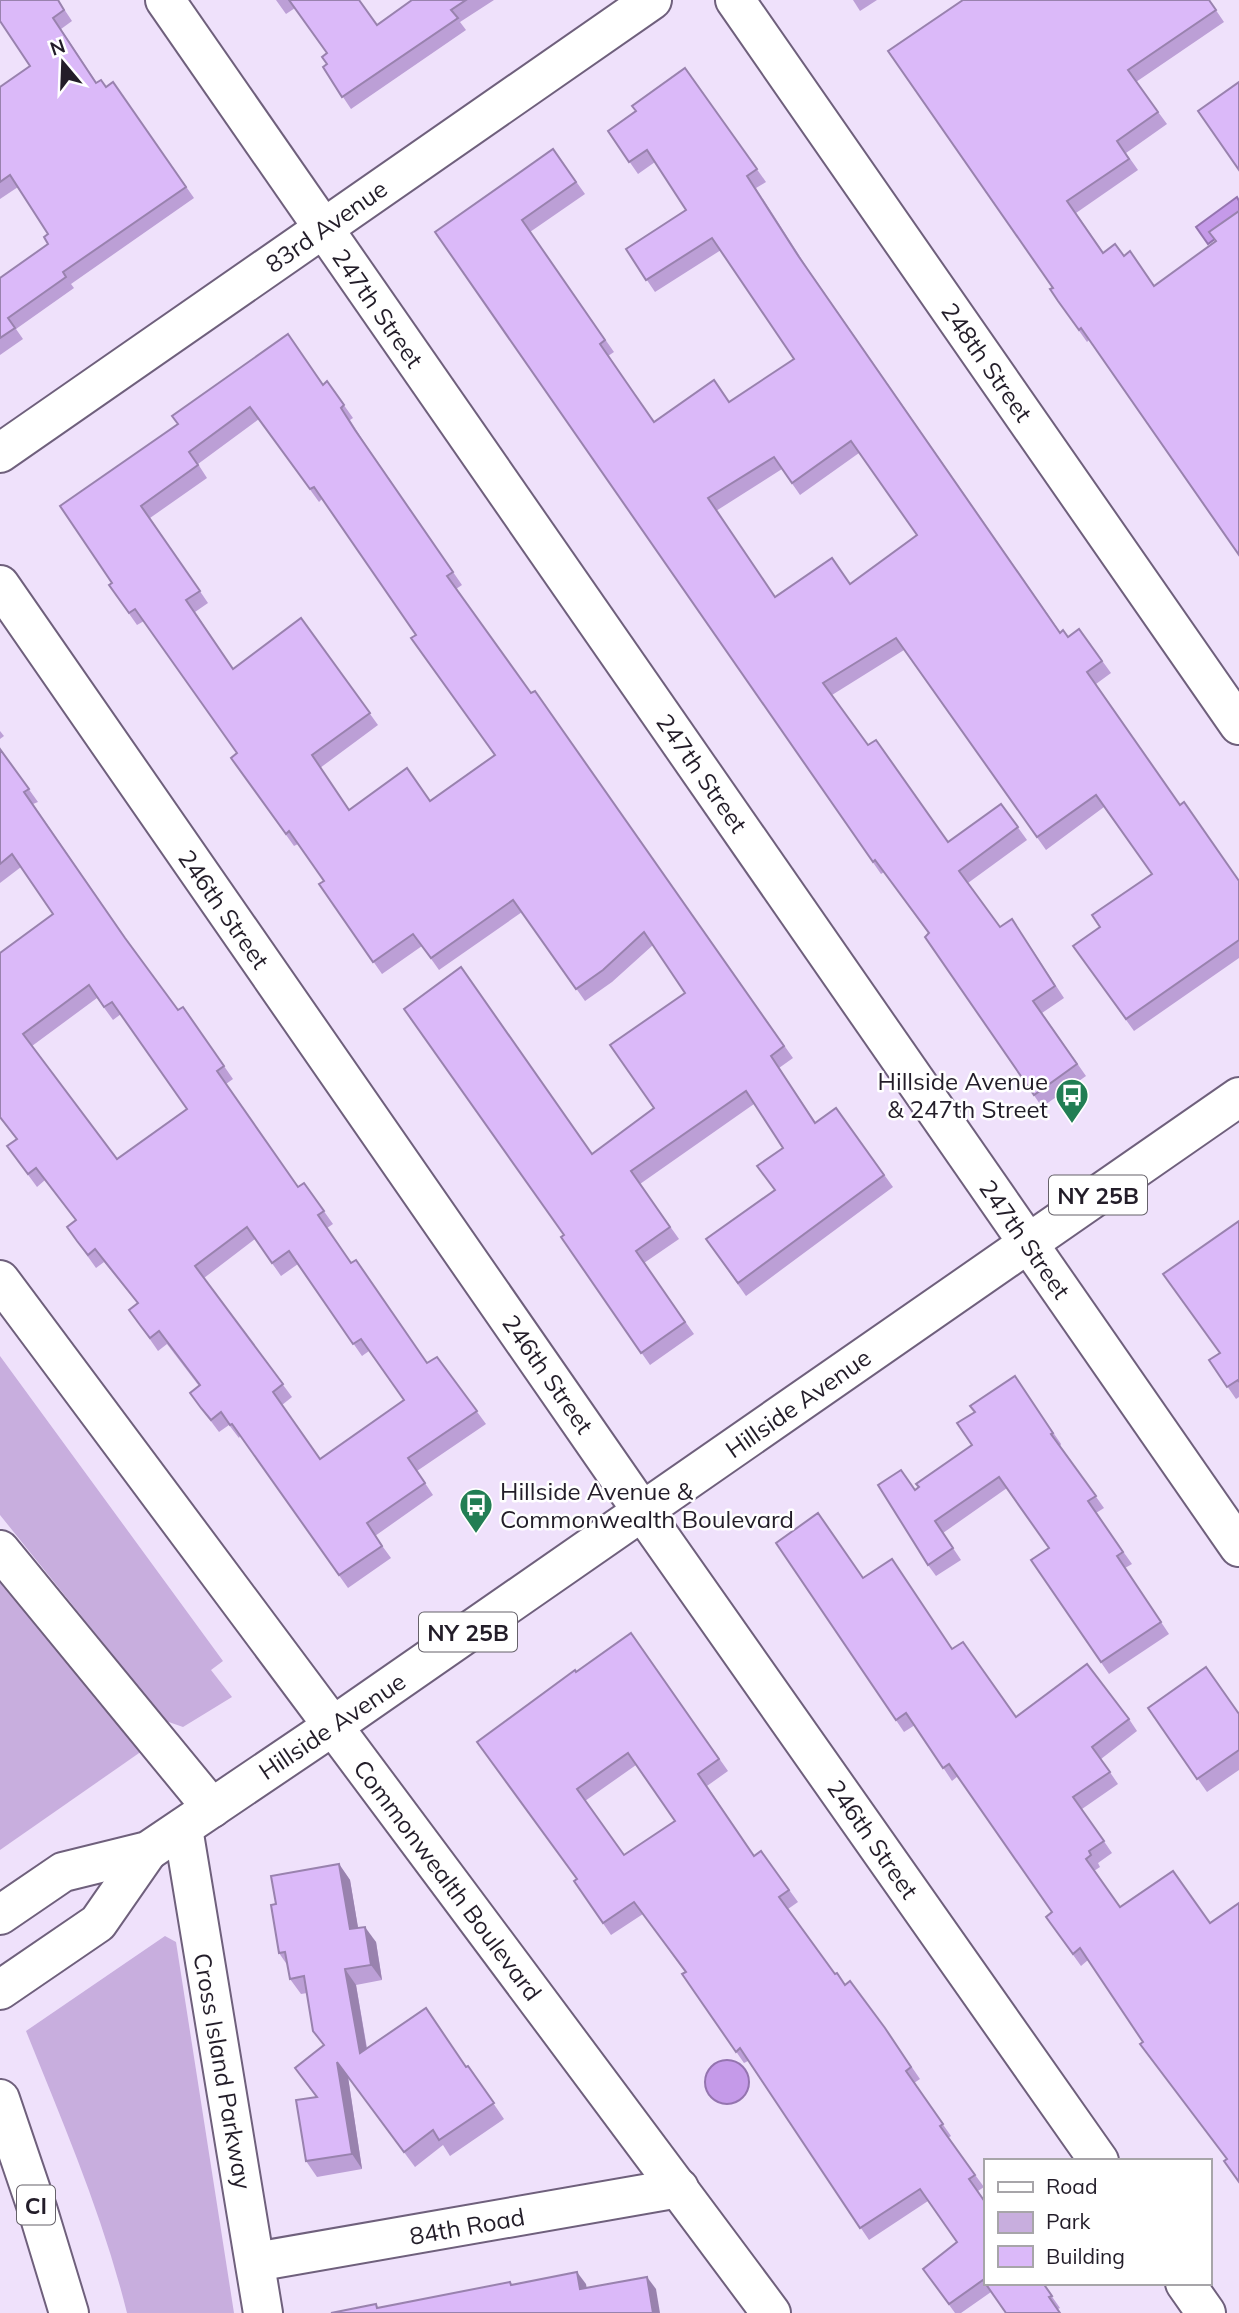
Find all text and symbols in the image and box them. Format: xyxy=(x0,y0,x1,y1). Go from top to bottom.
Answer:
north arrow xyxy=(28,28,98,98)
text: N xyxy=(47,33,68,61)
street label: 83rd Avenue xyxy=(259,173,393,279)
street label: 247th Street xyxy=(326,243,430,373)
street label: 248th Street xyxy=(935,297,1039,427)
street label: 247th Street xyxy=(650,708,754,838)
street label: 246th Street xyxy=(172,844,276,974)
place label: Hillside Avenue & 247th Street xyxy=(878,1066,1048,1124)
bus stop icon: Hillside Avenue & 247th Street xyxy=(1053,1076,1091,1125)
street label: 247th Street xyxy=(973,1174,1077,1304)
road number: NY 25B xyxy=(1049,1176,1147,1214)
street label: 246th Street xyxy=(496,1309,600,1439)
street label: Hillside Avenue xyxy=(720,1342,876,1464)
place label: Hillside Avenue & Commonwealth Boulevard xyxy=(500,1476,794,1534)
bus stop icon: Hillside Avenue & Commonwealth Boulevard xyxy=(457,1486,495,1535)
road number: NY 25B xyxy=(419,1612,517,1652)
street label: Hillside Avenue xyxy=(253,1666,411,1786)
street label: Commonwealth Boulevard xyxy=(348,1754,548,2006)
street label: 246th Street xyxy=(821,1774,925,1904)
street label: Cross Island Parkway xyxy=(187,1950,259,2192)
legend xyxy=(984,2159,1211,2285)
text: Road xyxy=(1046,2173,1097,2199)
road number: CI xyxy=(17,2186,55,2224)
street label: 84th Road xyxy=(407,2201,527,2251)
text: Park xyxy=(1046,2208,1090,2234)
text: Building xyxy=(1046,2243,1125,2269)

